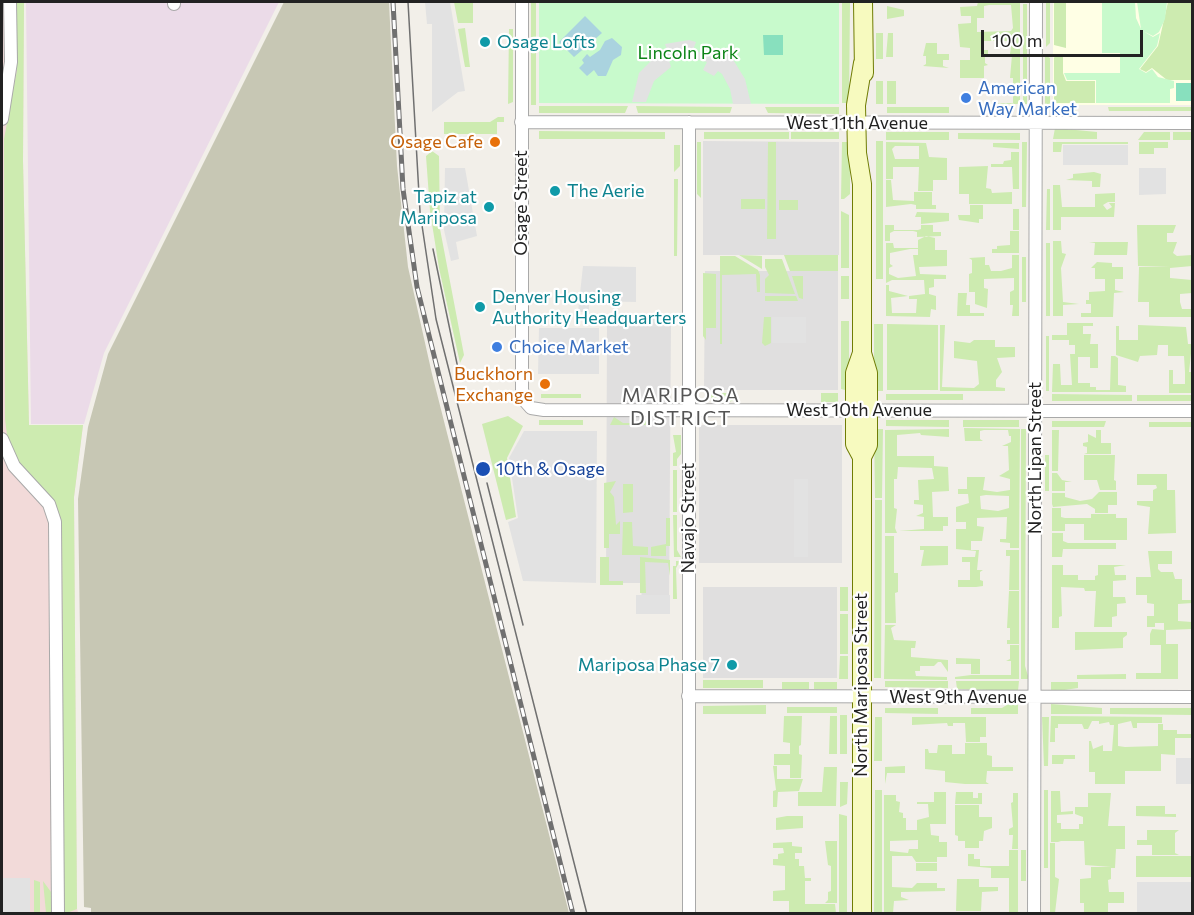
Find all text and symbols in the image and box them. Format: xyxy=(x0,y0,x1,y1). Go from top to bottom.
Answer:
scale bar xyxy=(984,18,1146,56)
text: 100 m xyxy=(992,29,1042,51)
place label: Osage Lofts xyxy=(497,31,595,53)
marker: Osage Lofts xyxy=(478,35,492,49)
park label: Lincoln Park xyxy=(638,42,738,64)
place label: American Way Market xyxy=(978,77,1077,119)
marker: American Way Market xyxy=(959,91,973,105)
street label: West 11th Avenue xyxy=(786,112,928,134)
place label: Osage Cafe xyxy=(390,131,483,153)
marker: Osage Cafe xyxy=(488,135,502,149)
street label: Osage Street xyxy=(510,150,532,256)
place label: The Aerie xyxy=(567,180,645,202)
marker: The Aerie xyxy=(548,184,562,198)
place label: Tapiz at Mariposa xyxy=(400,186,477,228)
marker: Tapiz at Mariposa xyxy=(482,200,496,214)
place label: Denver Housing Authority Headquarters xyxy=(492,286,686,328)
marker: Denver Housing Authority Headquarters xyxy=(473,300,487,314)
place label: Choice Market xyxy=(509,336,629,358)
marker: Choice Market xyxy=(490,340,504,354)
place label: Buckhorn Exchange xyxy=(454,363,533,406)
marker: Buckhorn Exchange xyxy=(538,377,552,391)
street label: North Lipan Street xyxy=(1024,382,1046,534)
district label: MARIPOSA DISTRICT xyxy=(622,383,740,430)
street label: West 10th Avenue xyxy=(786,399,932,421)
place label: 10th & Osage xyxy=(496,458,605,480)
marker: 10th & Osage xyxy=(474,460,492,478)
street label: Navajo Street xyxy=(677,463,699,573)
street label: North Mariposa Street xyxy=(850,593,872,777)
place label: Mariposa Phase 7 xyxy=(578,654,720,676)
marker: Mariposa Phase 7 xyxy=(725,658,739,672)
street label: West 9th Avenue xyxy=(889,686,1027,708)

